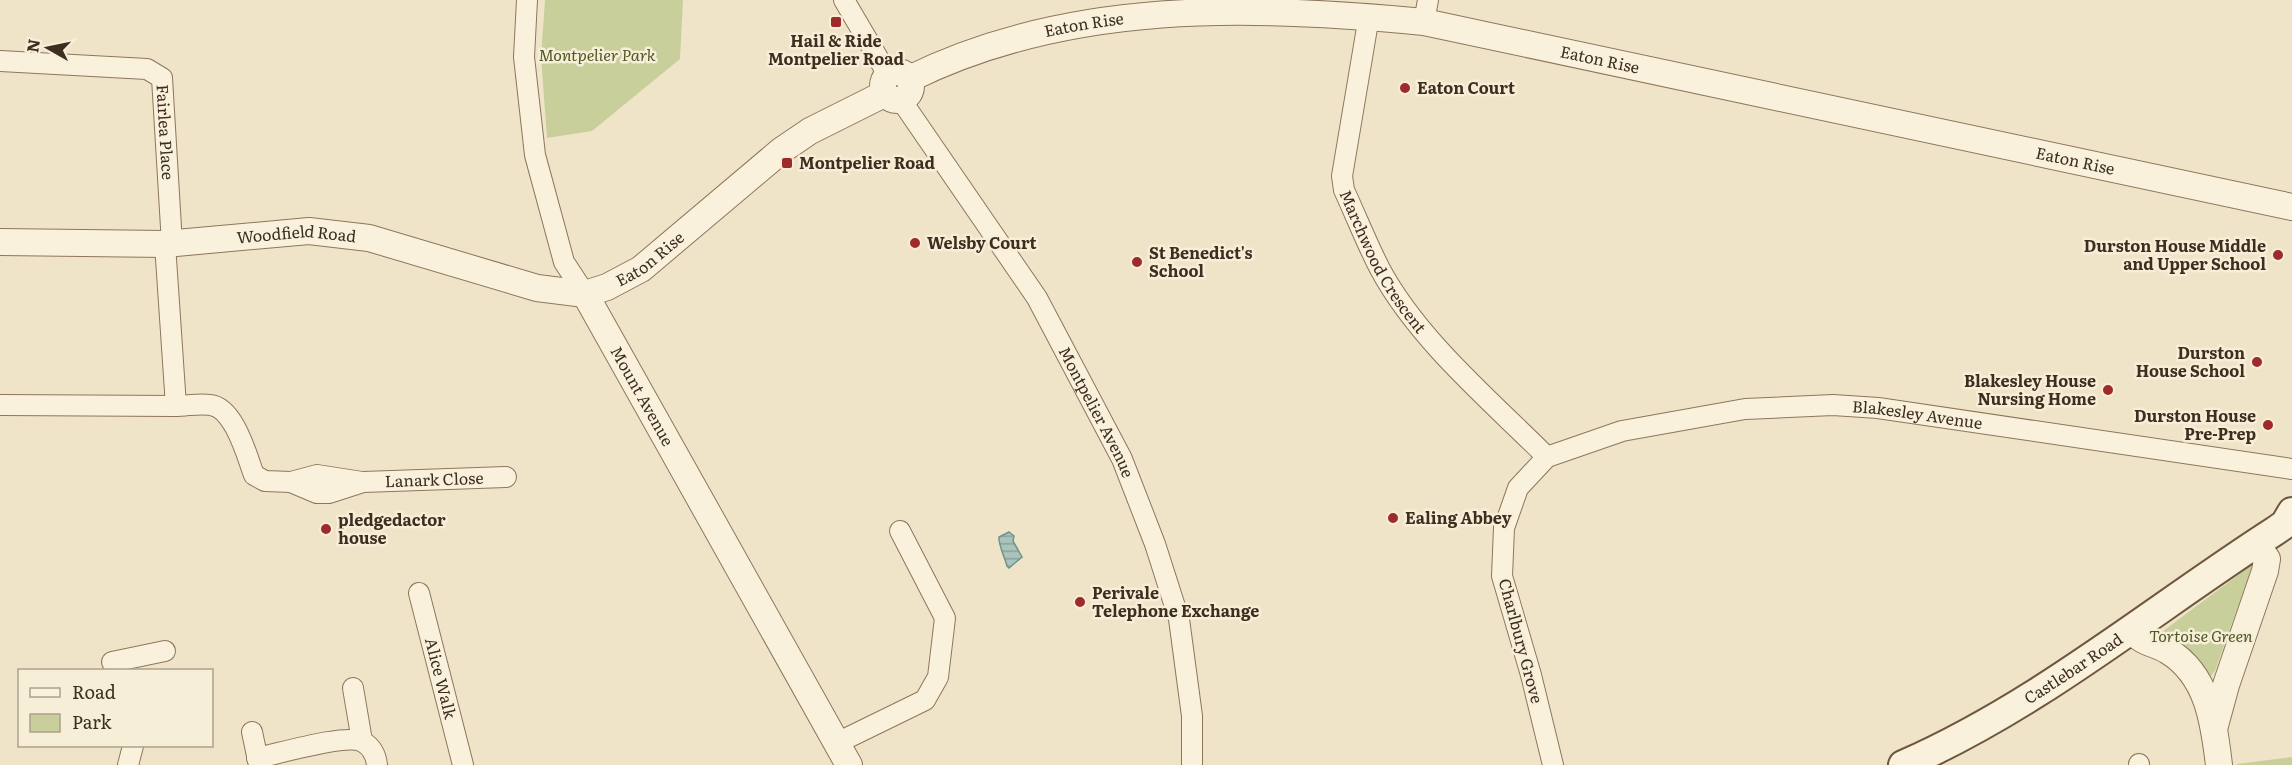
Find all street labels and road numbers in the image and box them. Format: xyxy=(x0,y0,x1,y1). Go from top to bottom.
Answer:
street label: Eaton Rise xyxy=(1042,5,1125,42)
street label: Eaton Rise xyxy=(1558,38,1642,79)
street label: Fairlea Place xyxy=(151,84,181,181)
street label: Eaton Rise xyxy=(2034,140,2117,180)
street label: Marchwood Crescent xyxy=(1334,185,1433,338)
street label: Woodfield Road xyxy=(236,218,358,248)
street label: Eaton Rise xyxy=(611,225,689,292)
street label: Mount Avenue xyxy=(605,341,681,450)
street label: Montpelier Avenue xyxy=(1054,342,1141,481)
street label: Blakesley Avenue xyxy=(1851,393,1984,434)
street label: Lanark Close xyxy=(384,465,484,492)
street label: Charlbury Grove xyxy=(1494,576,1550,706)
street label: Castlebar Road xyxy=(2019,626,2127,709)
street label: Alice Walk xyxy=(420,635,464,721)

